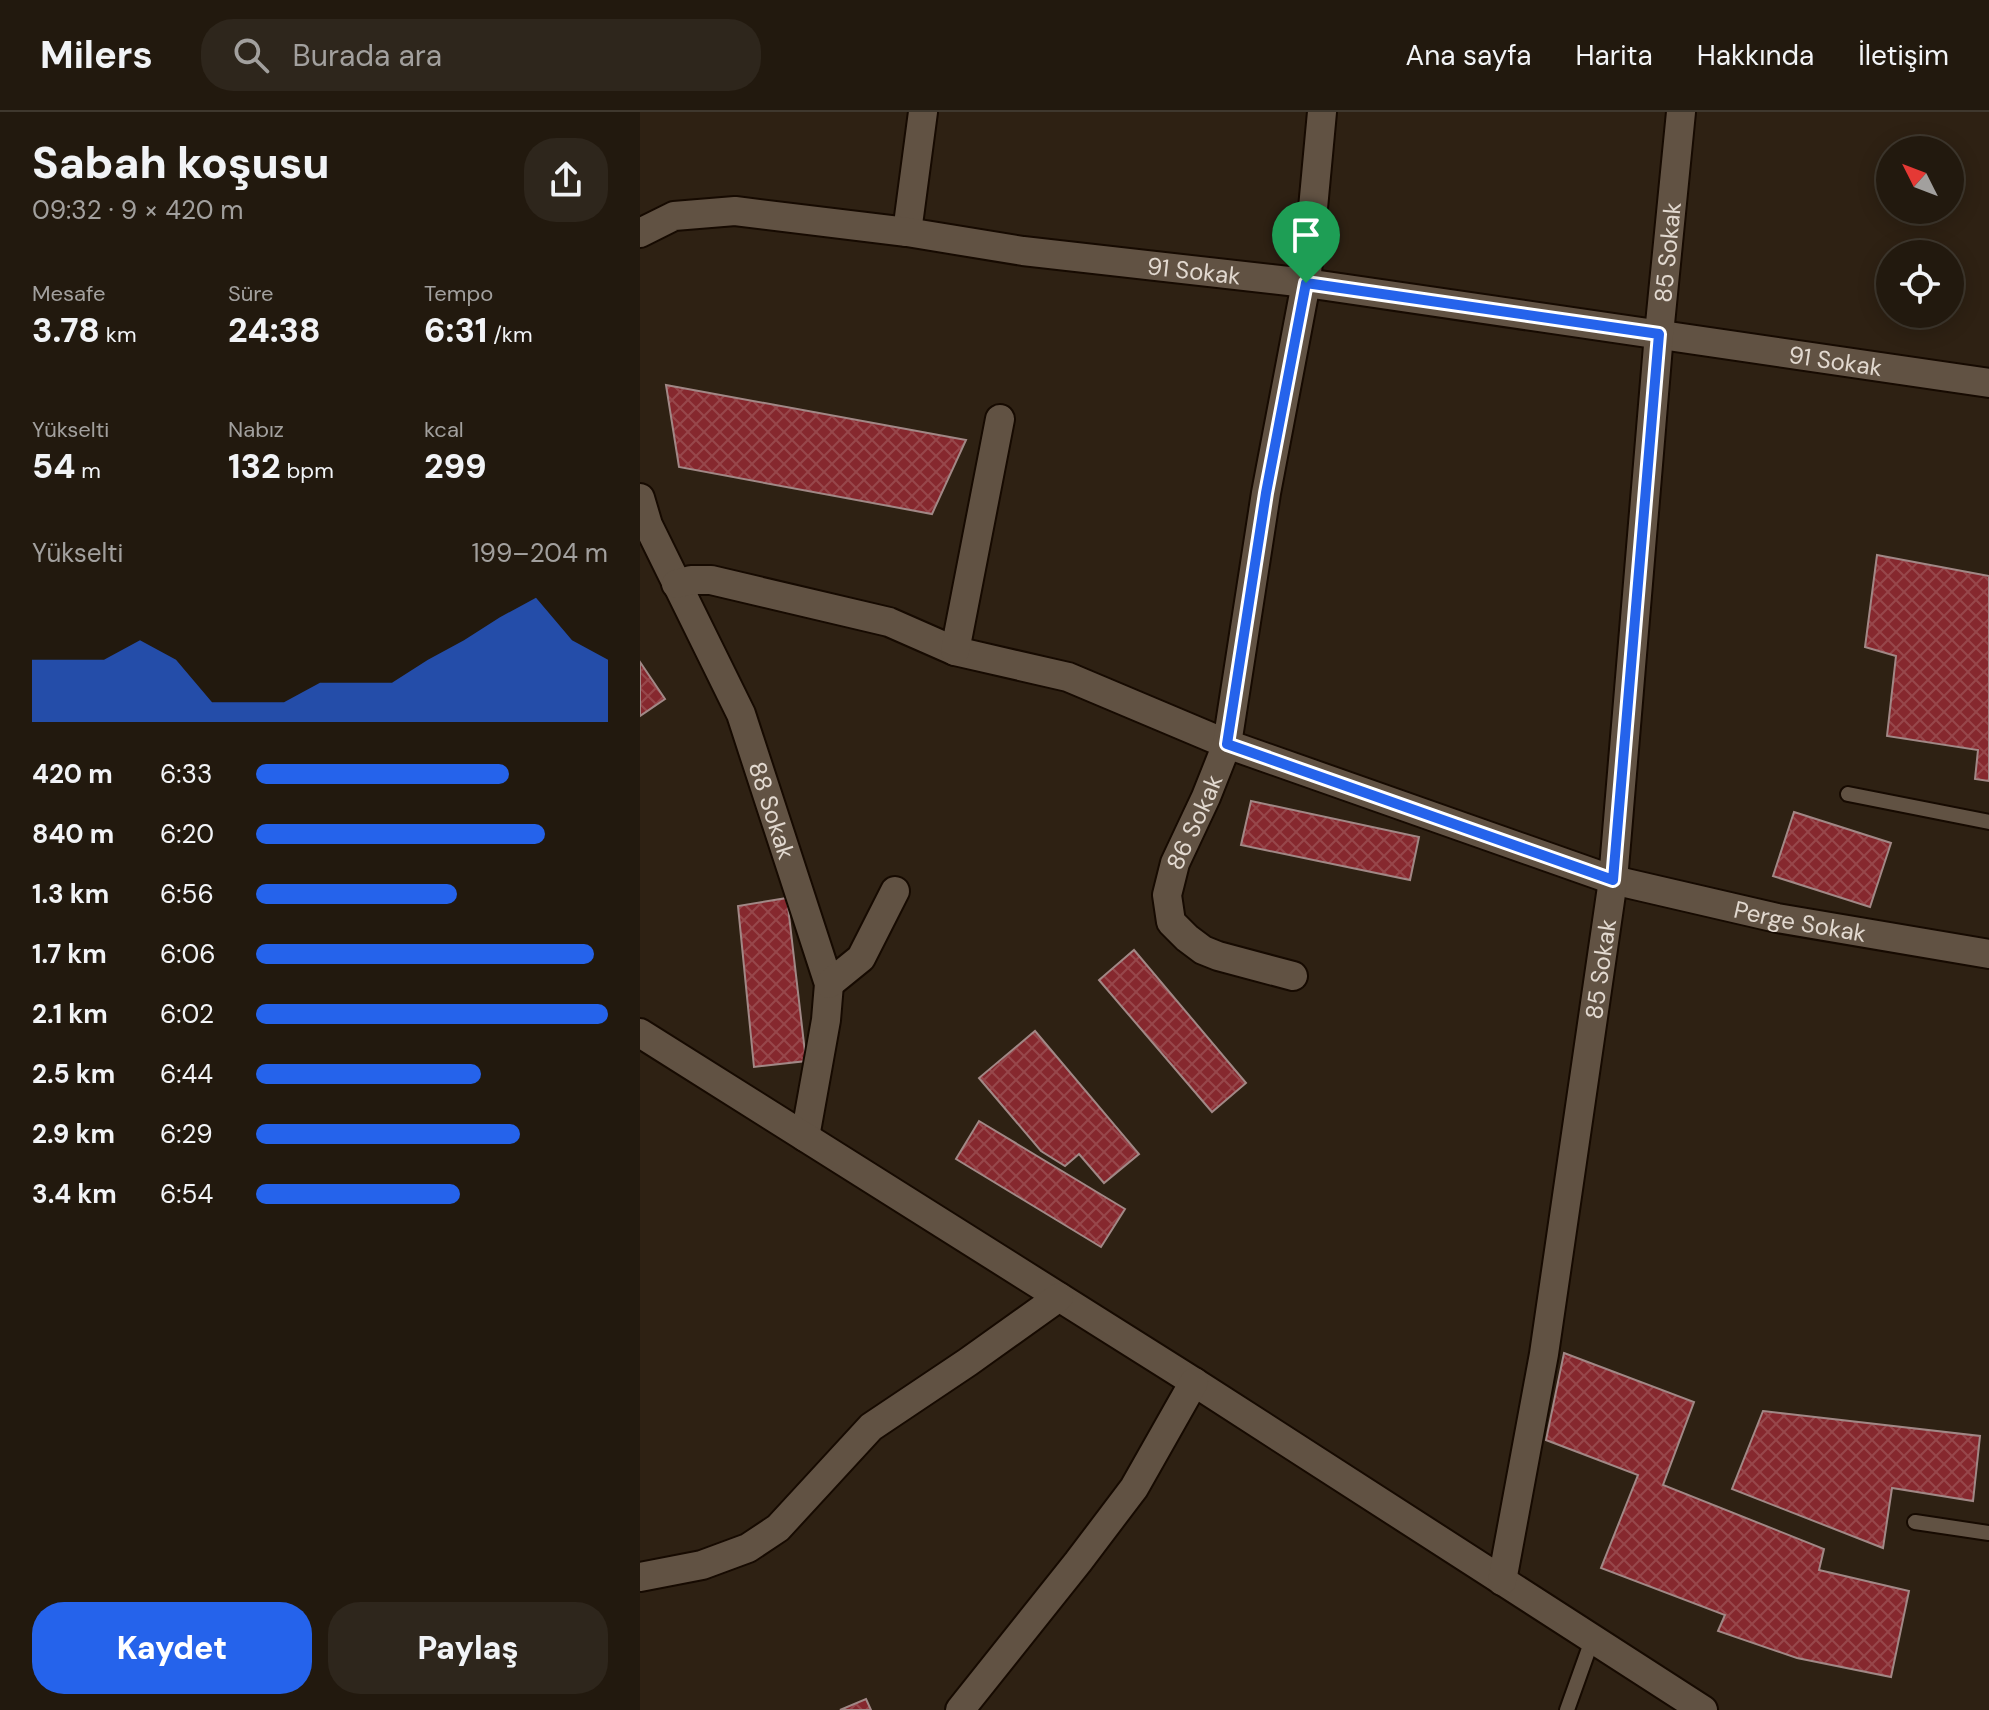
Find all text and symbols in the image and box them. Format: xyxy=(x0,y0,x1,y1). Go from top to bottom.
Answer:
search box xyxy=(201,19,761,91)
text: Milers xyxy=(40,30,153,80)
icon: search xyxy=(229,33,273,77)
text: Burada ara xyxy=(293,36,442,75)
text: Ana sayfa xyxy=(1406,37,1532,74)
text: Harita xyxy=(1576,37,1653,74)
text: Hakkında xyxy=(1697,37,1814,74)
text: İletişim xyxy=(1858,37,1949,74)
text: Sabah koşusu xyxy=(32,134,330,192)
north arrow xyxy=(1876,136,1964,224)
map controls xyxy=(1876,136,1964,328)
button: share xyxy=(524,138,608,222)
text: 09:32 · 9 × 420 m xyxy=(32,193,244,227)
street label: 85 Sokak xyxy=(1647,200,1688,304)
pin xyxy=(1272,201,1340,283)
icon: arrive xyxy=(1284,213,1328,257)
button: locate xyxy=(1876,240,1964,328)
street label: 91 Sokak xyxy=(1145,250,1242,291)
text: Mesafe xyxy=(32,279,106,308)
text: Süre xyxy=(228,279,274,308)
text: Tempo xyxy=(424,279,493,308)
text: 3.78 xyxy=(32,308,100,353)
text: 24:38 xyxy=(228,308,321,353)
text: 6:31 xyxy=(424,308,487,353)
text: km xyxy=(100,320,136,349)
text: /km xyxy=(487,320,532,349)
street label: 91 Sokak xyxy=(1787,338,1884,383)
text: Yükselti xyxy=(32,415,109,444)
text: Nabız xyxy=(228,415,284,444)
text: kcal xyxy=(424,415,464,444)
text: 54 xyxy=(32,444,75,489)
text: 132 xyxy=(228,444,281,489)
text: 299 xyxy=(424,444,487,489)
text: m xyxy=(75,456,101,485)
text: bpm xyxy=(281,456,334,485)
text: Yükselti xyxy=(32,536,123,570)
text: 199–204 m xyxy=(471,536,608,570)
text: 420 m xyxy=(32,757,113,791)
text: 6:33 xyxy=(160,757,212,791)
street label: 88 Sokak xyxy=(742,757,803,863)
street label: 86 Sokak xyxy=(1159,770,1229,874)
text: 840 m xyxy=(32,817,114,851)
text: 6:20 xyxy=(160,817,214,851)
text: 1.3 km xyxy=(32,877,109,911)
text: 6:56 xyxy=(160,877,214,911)
street label: Perge Sokak xyxy=(1731,893,1869,948)
street label: 85 Sokak xyxy=(1577,917,1623,1021)
text: 1.7 km xyxy=(32,937,107,971)
text: 6:06 xyxy=(160,937,216,971)
text: 2.1 km xyxy=(32,997,108,1031)
text: 6:02 xyxy=(160,997,214,1031)
text: 2.5 km xyxy=(32,1057,115,1091)
text: 6:44 xyxy=(160,1057,213,1091)
text: 2.9 km xyxy=(32,1117,115,1151)
text: 6:29 xyxy=(160,1117,213,1151)
text: 3.4 km xyxy=(32,1177,117,1211)
text: 6:54 xyxy=(160,1177,213,1211)
button: Kaydet xyxy=(32,1602,312,1694)
button: Paylaş xyxy=(328,1602,608,1694)

